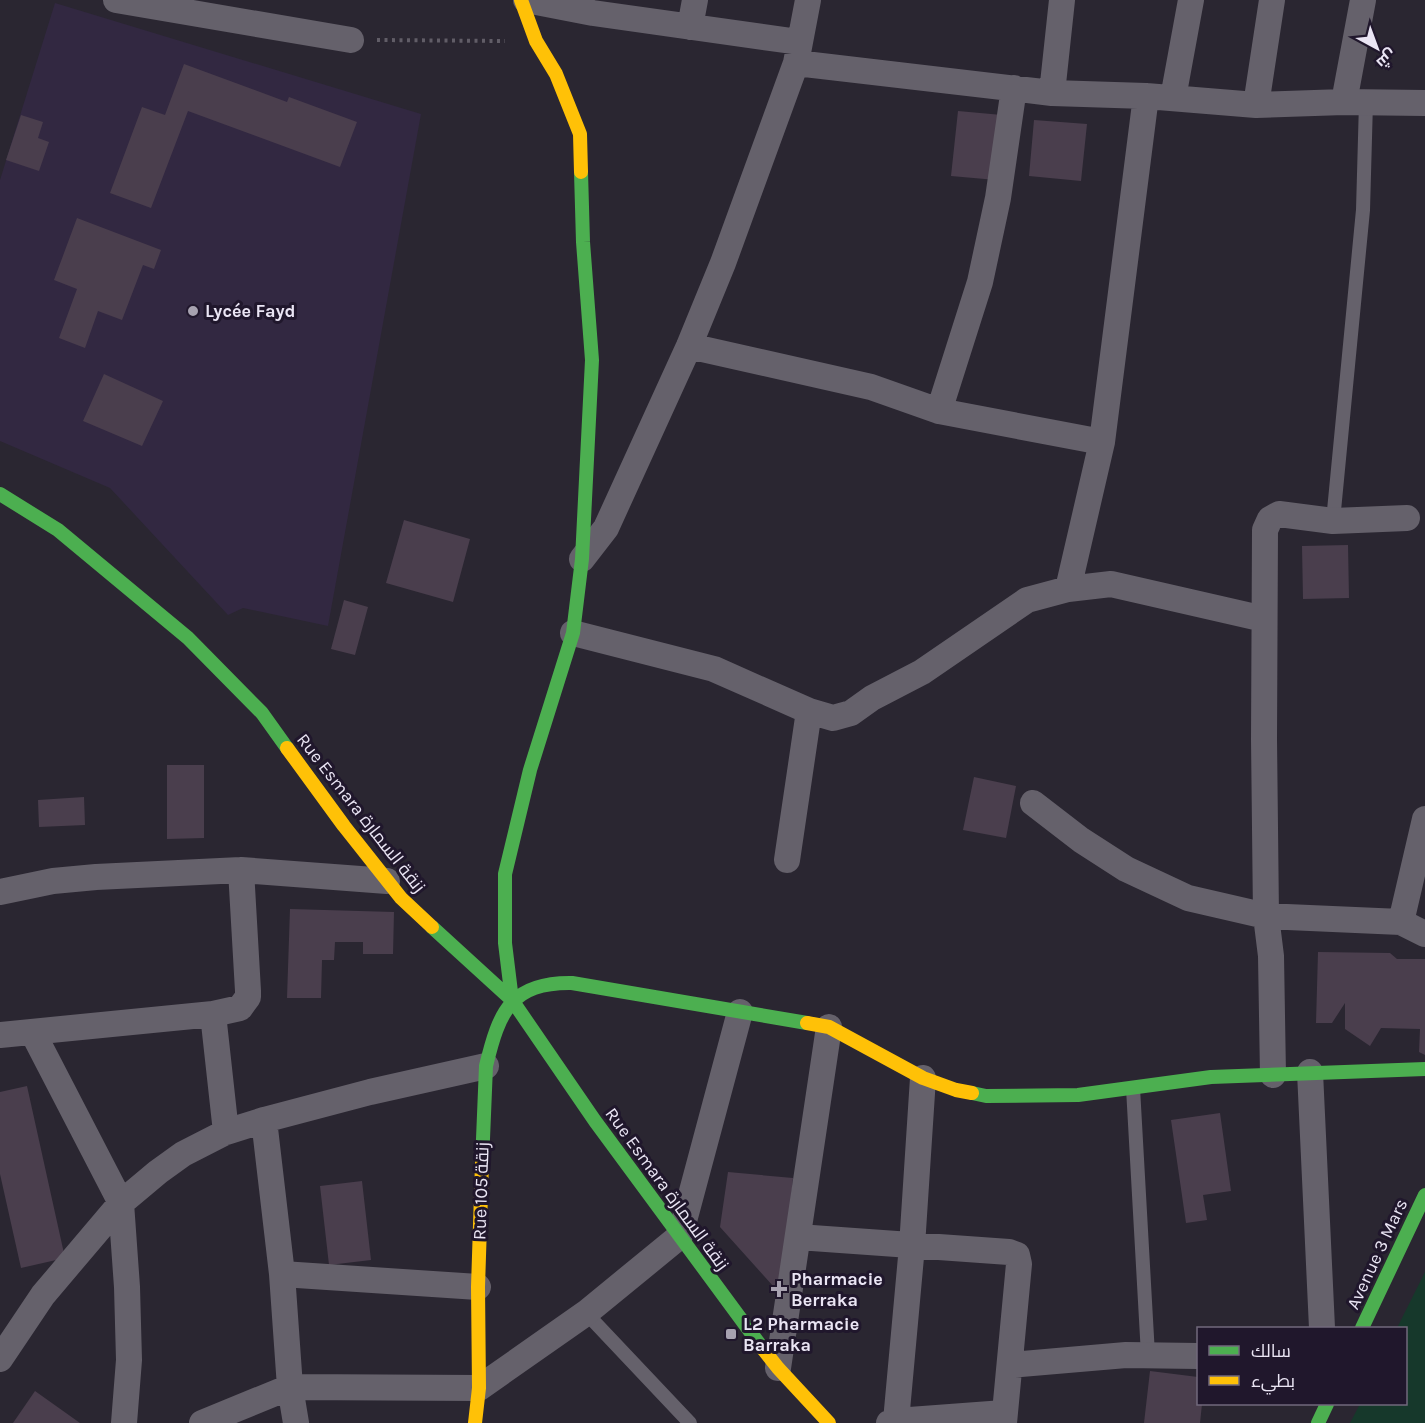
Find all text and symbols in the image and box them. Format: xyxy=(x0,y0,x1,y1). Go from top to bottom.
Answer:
north arrow xyxy=(1347,18,1407,78)
text: ش xyxy=(1373,45,1400,73)
place label: Lycée Fayd xyxy=(205,300,296,322)
marker: Lycée Fayd xyxy=(186,304,200,318)
street label: Rue Esmara زنقة السمارة xyxy=(292,729,430,897)
street label: Rue Esmara زنقة السمارة xyxy=(600,1103,734,1275)
street label: Rue 105 زنقة xyxy=(468,1142,494,1240)
street label: Avenue 3 Mars xyxy=(1342,1195,1412,1313)
place label: Pharmacie Berraka xyxy=(791,1268,883,1311)
marker: Pharmacie Berraka xyxy=(772,1282,786,1296)
place label: L2 Pharmacie Barraka xyxy=(743,1313,859,1356)
marker: L2 Pharmacie Barraka xyxy=(724,1327,738,1341)
legend xyxy=(1197,1327,1407,1405)
text: سالك xyxy=(1251,1340,1291,1362)
text: بطيء xyxy=(1251,1370,1295,1395)

